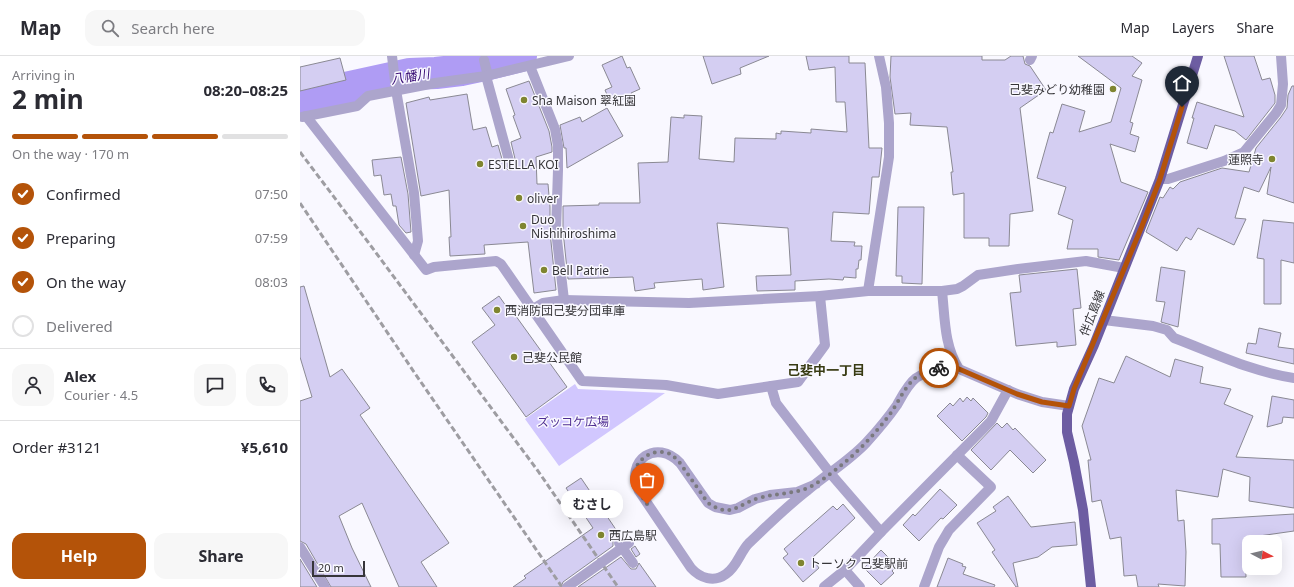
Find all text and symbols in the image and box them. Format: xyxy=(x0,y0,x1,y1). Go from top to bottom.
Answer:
search box xyxy=(85,10,365,46)
text: Map xyxy=(20,15,61,41)
icon: search xyxy=(99,17,121,39)
text: Search here xyxy=(131,18,215,38)
text: Map xyxy=(1121,18,1150,37)
text: Layers xyxy=(1172,18,1214,37)
text: Share xyxy=(1236,18,1274,37)
water label: 八幡川 xyxy=(389,64,433,88)
text: Arriving in xyxy=(12,66,75,84)
pin xyxy=(1165,66,1199,107)
icon: home xyxy=(1171,72,1193,94)
text: 08:20–08:25 xyxy=(203,80,288,100)
text: 2 min xyxy=(12,81,84,117)
place label: 己斐みどり幼稚園 xyxy=(1009,81,1105,98)
marker: 己斐みどり幼稚園 xyxy=(1108,84,1118,94)
place label: Sha Maison 翠紅園 xyxy=(532,92,636,109)
marker: Sha Maison 翠紅園 xyxy=(519,95,529,105)
text: On the way · 170 m xyxy=(12,145,129,163)
place label: 蓮照寺 xyxy=(1228,151,1264,168)
marker: 蓮照寺 xyxy=(1267,154,1277,164)
place label: ESTELLA KOI xyxy=(488,156,559,173)
marker: ESTELLA KOI xyxy=(475,159,485,169)
icon: check xyxy=(12,183,34,205)
text: Confirmed xyxy=(46,184,121,204)
text: 07:50 xyxy=(255,185,288,203)
place label: oliver xyxy=(527,190,558,207)
marker: oliver xyxy=(514,193,524,203)
place label: Duo Nishihiroshima xyxy=(531,211,616,242)
marker: Duo Nishihiroshima xyxy=(518,221,528,231)
icon: check xyxy=(12,227,34,249)
text: Preparing xyxy=(46,228,116,248)
text: 07:59 xyxy=(255,229,288,247)
place label: Bell Patrie xyxy=(552,262,609,279)
marker: Bell Patrie xyxy=(539,265,549,275)
icon: check xyxy=(12,271,34,293)
text: On the way xyxy=(46,272,126,292)
text: 08:03 xyxy=(255,273,288,291)
street label: 伴広島線 xyxy=(1075,288,1109,338)
place label: 西消防団己斐分団車庫 xyxy=(505,302,625,319)
marker: 西消防団己斐分団車庫 xyxy=(492,305,502,315)
text: Delivered xyxy=(46,316,113,336)
courier xyxy=(919,348,959,388)
place label: 己斐公民館 xyxy=(522,349,582,366)
marker: 己斐公民館 xyxy=(509,352,519,362)
icon: bike xyxy=(928,357,950,379)
district label: 己斐中一丁目 xyxy=(787,361,865,379)
button: person xyxy=(12,364,54,406)
button: chat xyxy=(194,364,236,406)
button: phone xyxy=(246,364,288,406)
text: Alex xyxy=(64,366,96,386)
text: Courier · 4.5 xyxy=(64,386,138,404)
park label: ズッコケ広場 xyxy=(537,413,609,430)
text: Order #3121 xyxy=(12,437,101,457)
text: ¥5,610 xyxy=(241,437,288,457)
pin xyxy=(630,463,664,504)
icon: bag xyxy=(636,469,658,491)
callout: むさし xyxy=(561,490,623,518)
text: むさし xyxy=(572,495,612,513)
place label: 西広島駅 xyxy=(609,527,657,544)
marker: 西広島駅 xyxy=(596,530,606,540)
button: Help xyxy=(12,533,146,579)
button: Share xyxy=(154,533,288,579)
north arrow xyxy=(1242,535,1282,575)
map controls xyxy=(1242,535,1282,575)
place label: トーソク 己斐駅前 xyxy=(809,555,908,572)
marker: トーソク 己斐駅前 xyxy=(796,558,806,568)
scale bar xyxy=(312,559,365,578)
text: 20 m xyxy=(318,560,344,575)

